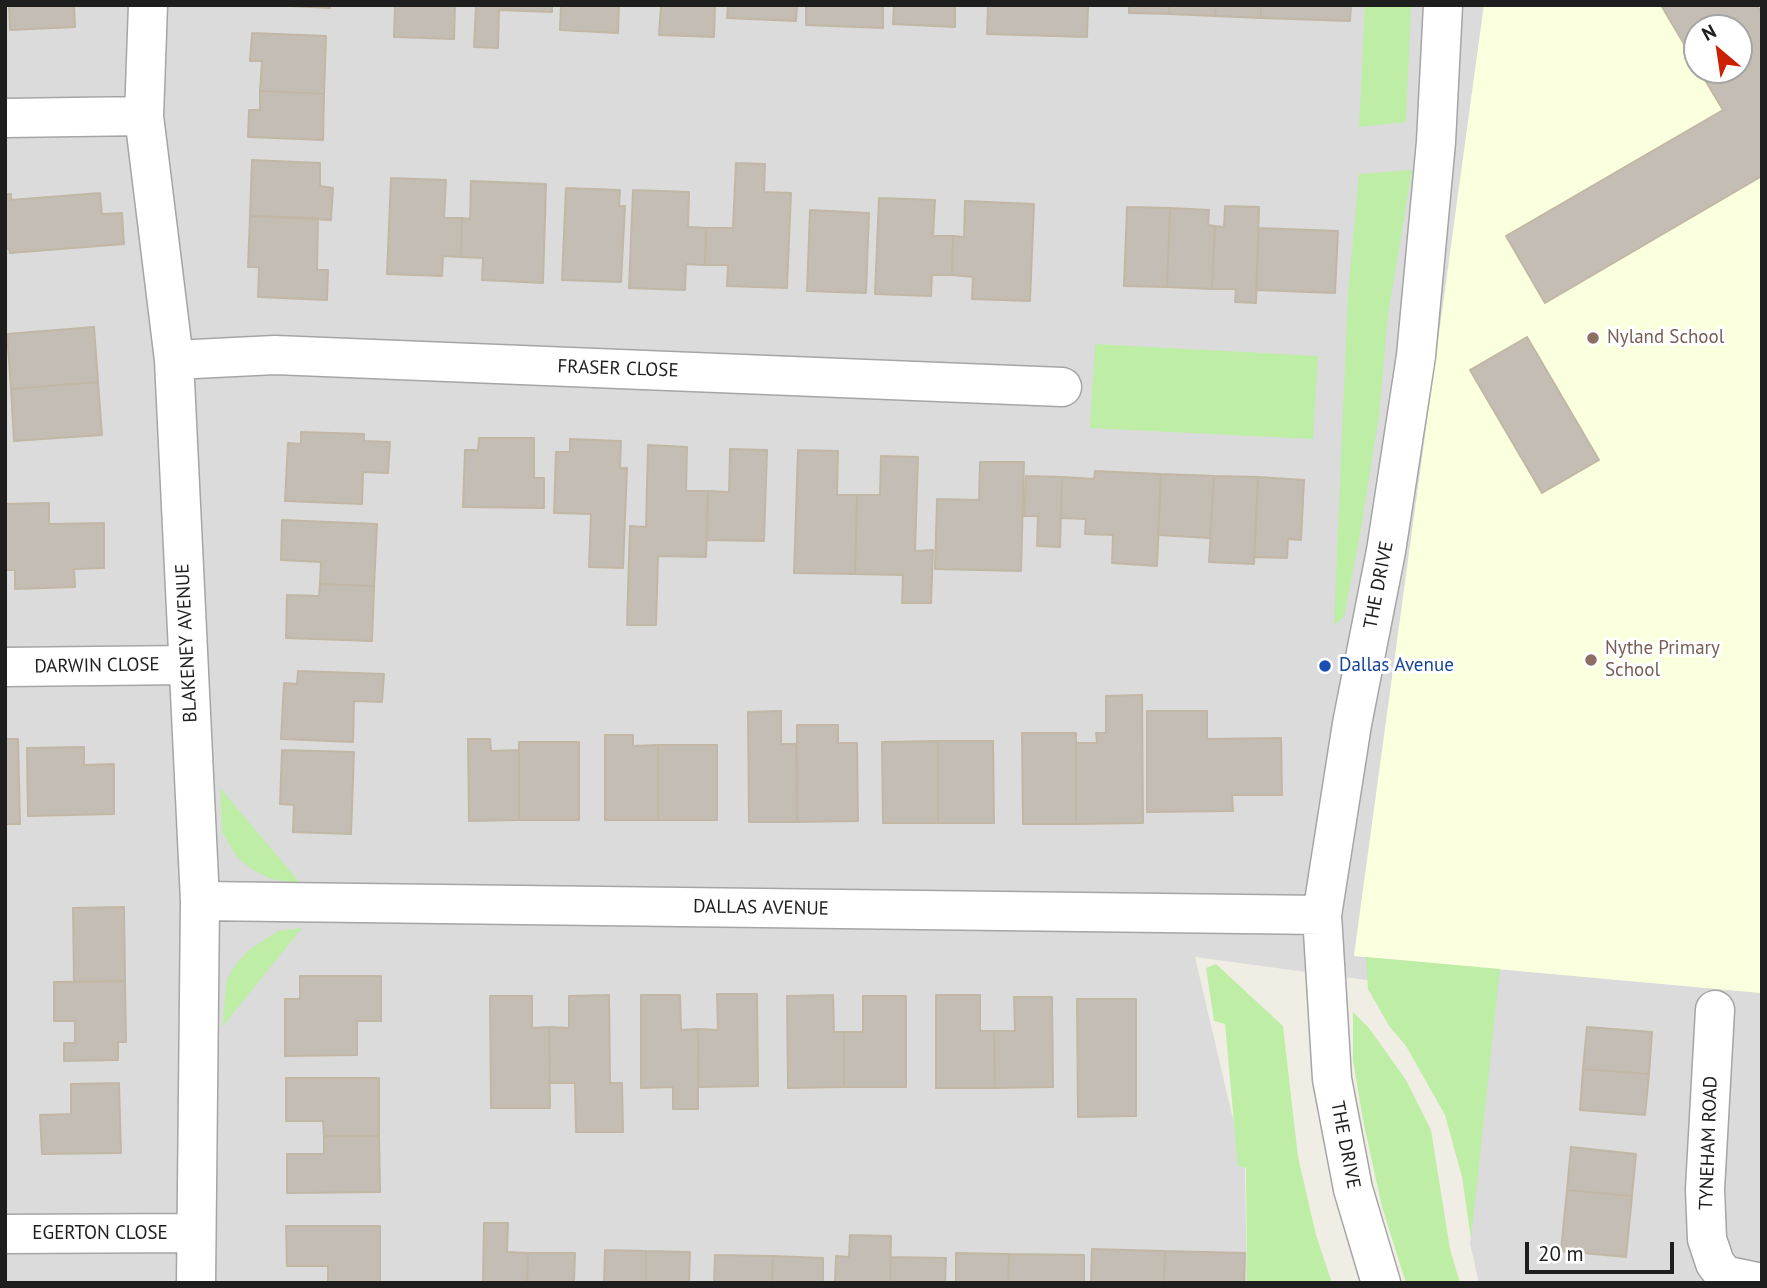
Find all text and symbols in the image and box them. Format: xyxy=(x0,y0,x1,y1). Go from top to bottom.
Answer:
north arrow xyxy=(1683,14,1753,84)
text: N xyxy=(1698,19,1720,46)
place label: Nyland School xyxy=(1607,327,1724,349)
marker: Nyland School xyxy=(1585,330,1601,346)
street label: FRASER CLOSE xyxy=(557,355,679,383)
street label: THE DRIVE xyxy=(1359,539,1399,631)
street label: BLAKENEY AVENUE xyxy=(171,563,203,723)
place label: Nythe Primary School xyxy=(1605,638,1720,682)
marker: Nythe Primary School xyxy=(1583,652,1599,668)
street label: DARWIN CLOSE xyxy=(34,654,160,678)
place label: Dallas Avenue xyxy=(1339,655,1454,677)
marker: Dallas Avenue xyxy=(1317,658,1333,674)
street label: DALLAS AVENUE xyxy=(693,895,829,921)
street label: TYNEHAM ROAD xyxy=(1695,1075,1723,1211)
street label: THE DRIVE xyxy=(1325,1099,1365,1191)
street label: EGERTON CLOSE xyxy=(32,1223,168,1245)
scale bar xyxy=(1529,1228,1678,1272)
text: 20 m xyxy=(1538,1240,1584,1267)

